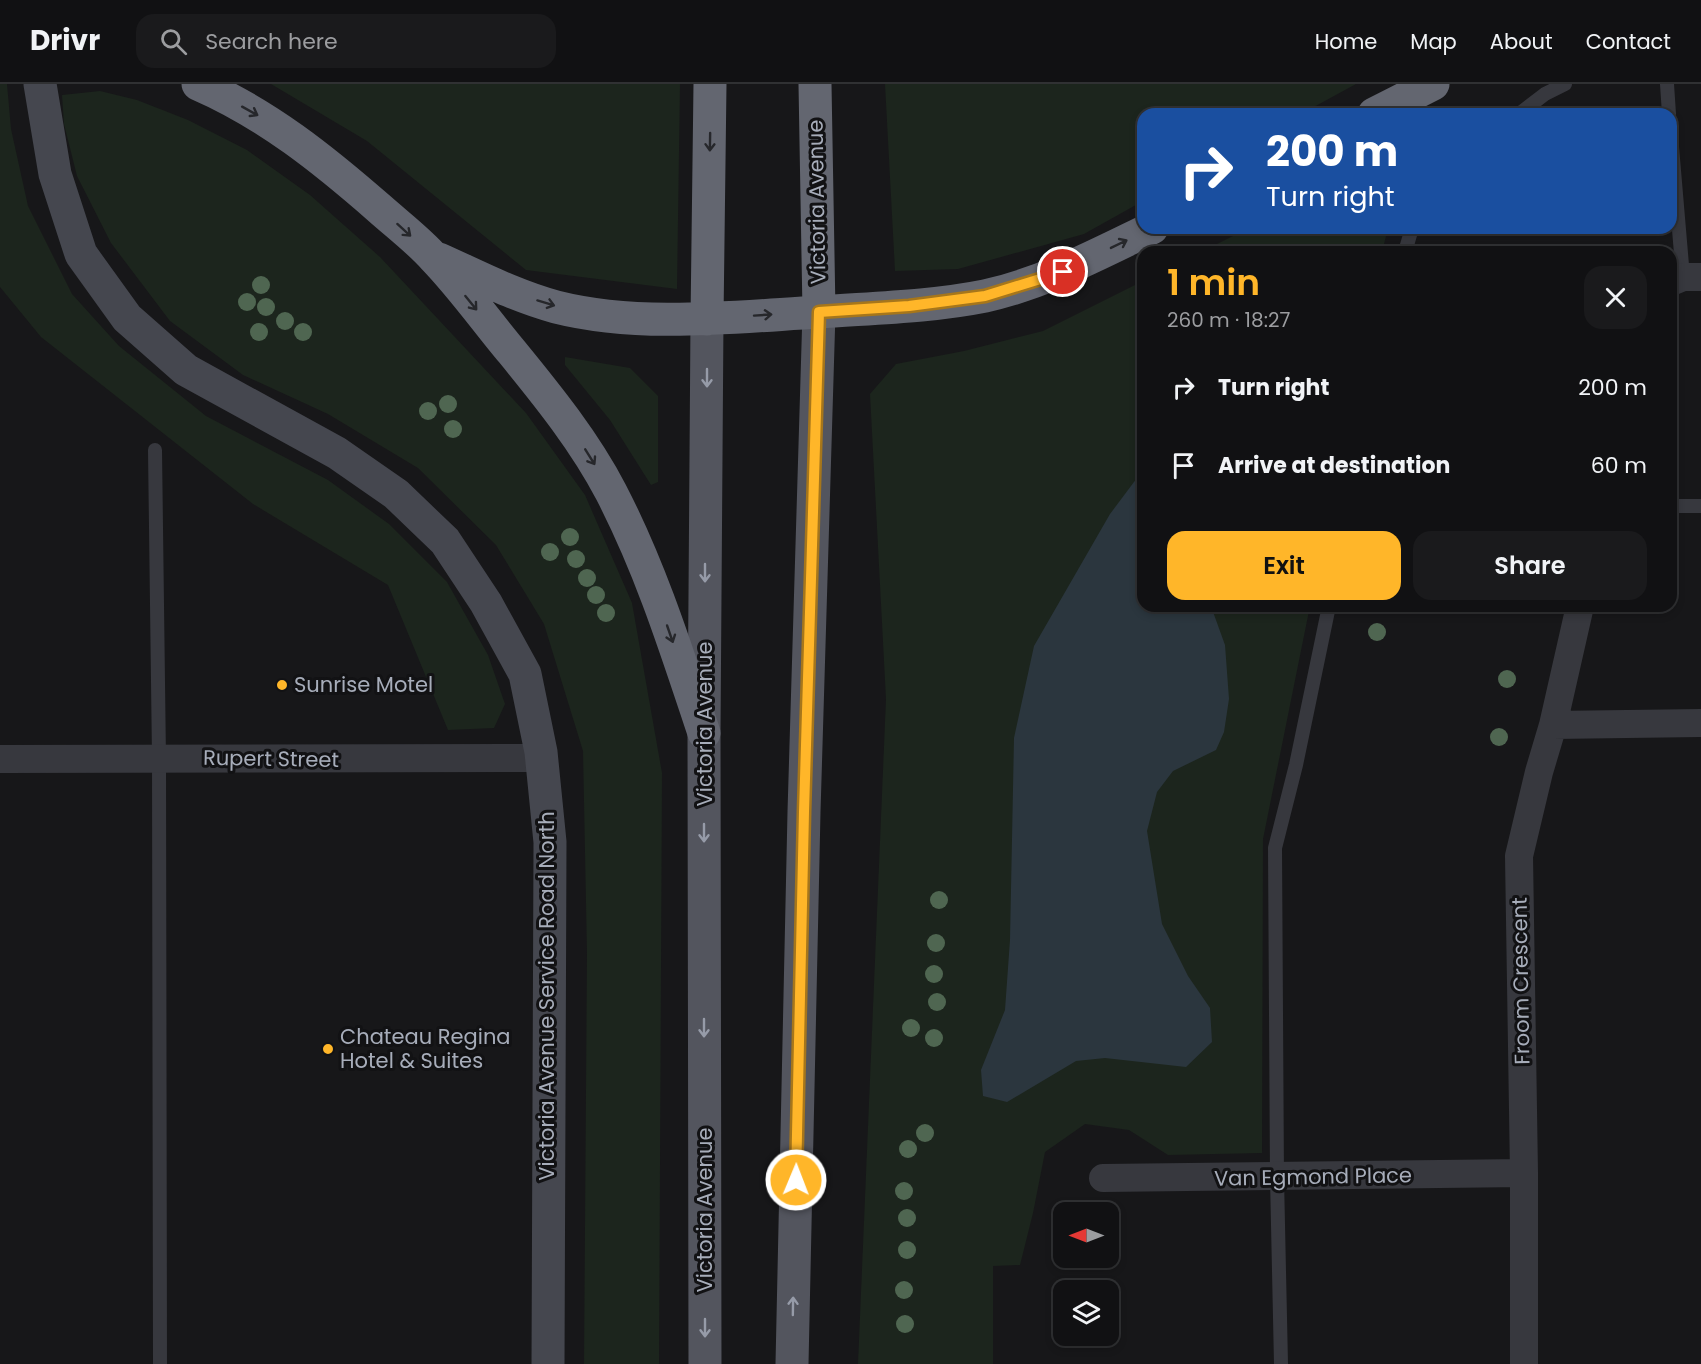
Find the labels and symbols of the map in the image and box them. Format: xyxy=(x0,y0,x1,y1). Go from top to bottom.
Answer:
one-way arrow xyxy=(241,106,259,117)
street label: Victoria Avenue xyxy=(801,119,832,285)
one-way arrow xyxy=(704,132,715,152)
one-way arrow xyxy=(396,223,411,237)
one-way arrow xyxy=(1109,238,1127,250)
pin xyxy=(1037,246,1088,297)
one-way arrow xyxy=(465,295,478,311)
one-way arrow xyxy=(537,299,556,310)
one-way arrow xyxy=(753,310,773,321)
one-way arrow xyxy=(701,367,713,387)
one-way arrow xyxy=(584,448,596,465)
one-way arrow xyxy=(700,562,711,582)
one-way arrow xyxy=(666,624,677,643)
street label: Victoria Avenue xyxy=(690,642,719,806)
place label: Sunrise Motel xyxy=(294,670,433,699)
marker: Sunrise Motel xyxy=(275,678,289,692)
street label: Rupert Street xyxy=(203,743,339,774)
street label: Victoria Avenue Service Road North xyxy=(532,811,561,1181)
one-way arrow xyxy=(698,823,710,843)
street label: Froom Crescent xyxy=(1505,897,1536,1065)
one-way arrow xyxy=(698,1018,710,1038)
place label: Chateau Regina Hotel & Suites xyxy=(340,1022,511,1075)
marker: Chateau Regina Hotel & Suites xyxy=(321,1042,335,1056)
street label: Victoria Avenue xyxy=(690,1128,719,1292)
position arrow xyxy=(764,1148,828,1212)
street label: Van Egmond Place xyxy=(1214,1160,1412,1193)
north arrow xyxy=(1053,1202,1119,1268)
one-way arrow xyxy=(787,1296,799,1316)
one-way arrow xyxy=(699,1318,711,1338)

